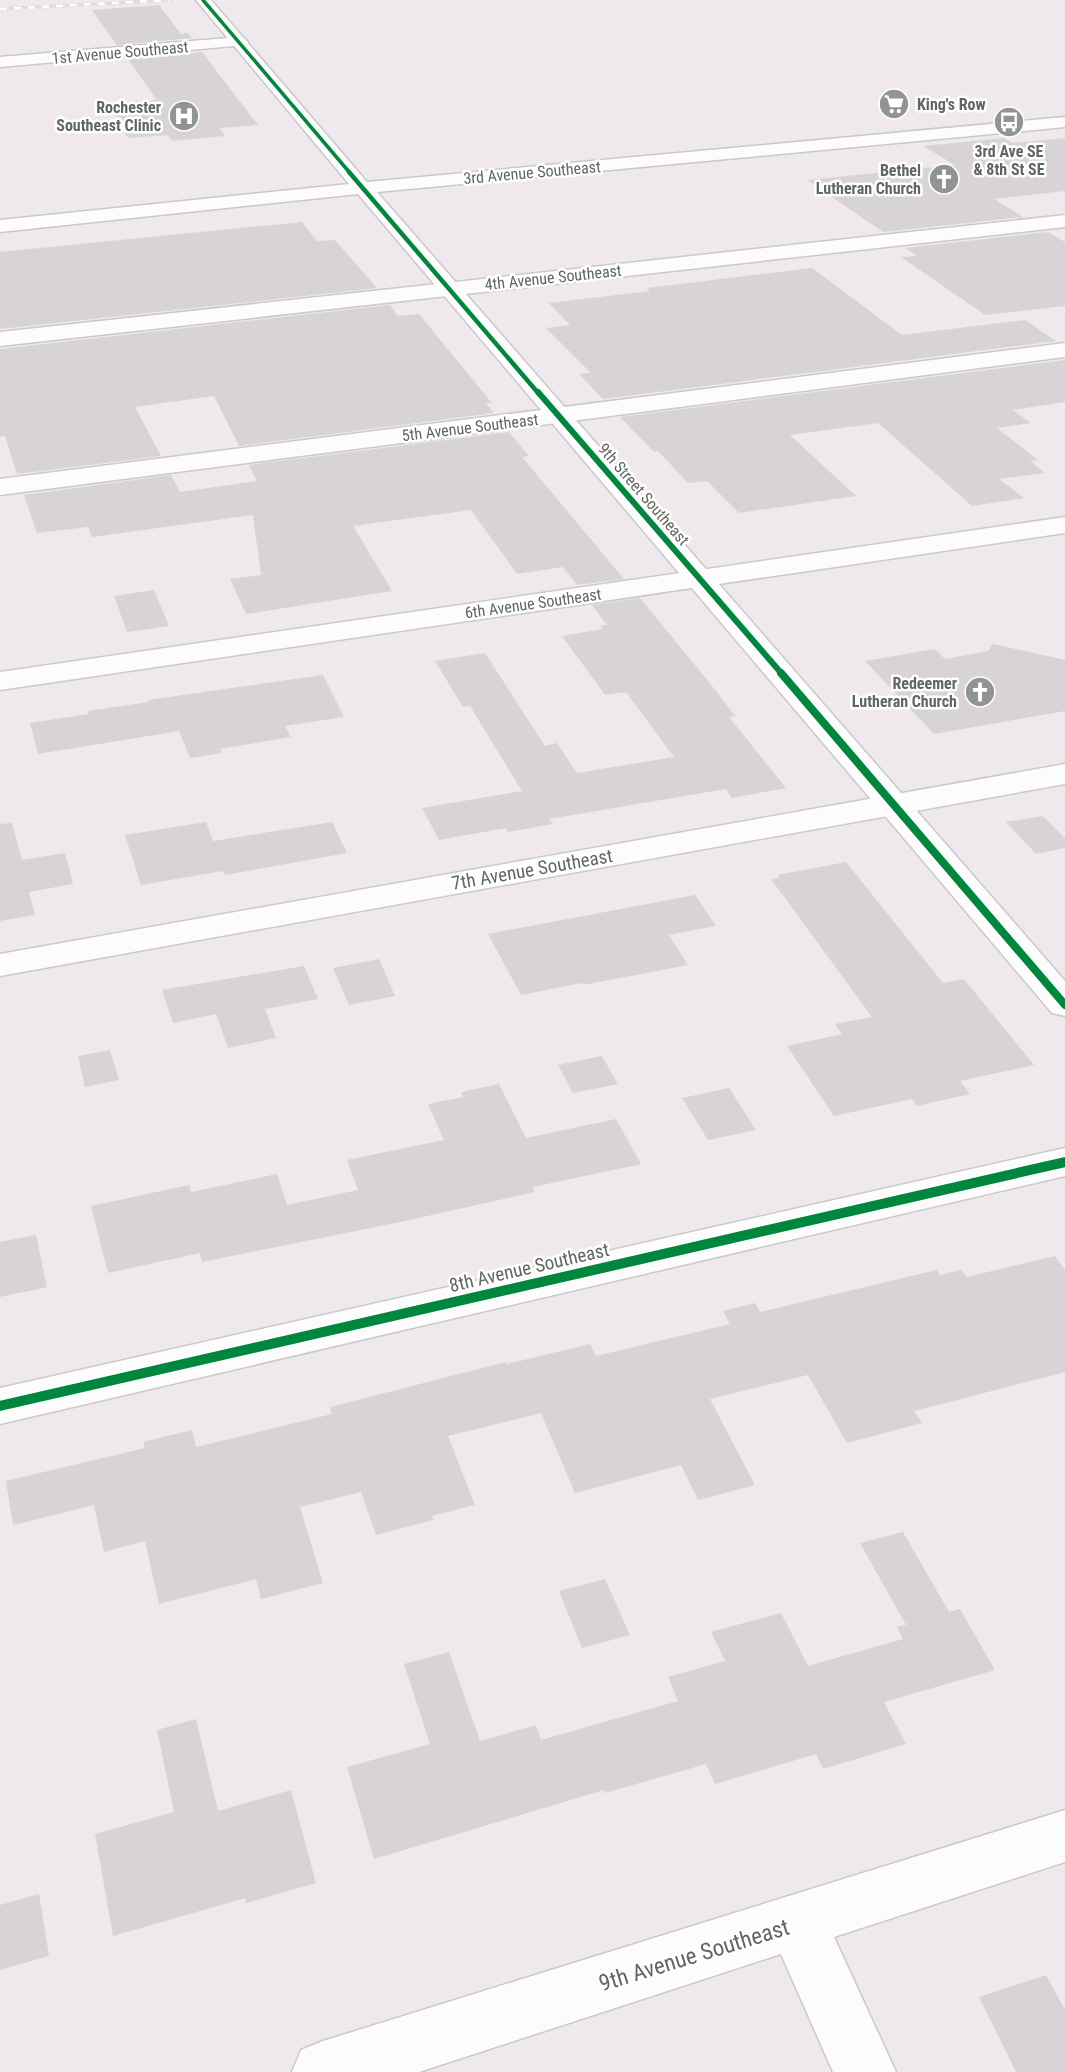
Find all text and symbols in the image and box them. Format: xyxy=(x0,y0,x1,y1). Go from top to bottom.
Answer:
street label: 1st Avenue Southeast xyxy=(51,37,189,68)
supermarket icon: King's Row xyxy=(877,87,911,121)
place label: King's Row xyxy=(917,95,986,114)
place label: Rochester Southeast Clinic xyxy=(56,98,161,135)
hospital icon: Rochester Southeast Clinic xyxy=(167,99,201,133)
bus stop icon: 3rd Ave SE & 8th St SE xyxy=(992,105,1026,139)
place label: 3rd Ave SE & 8th St SE xyxy=(973,142,1045,179)
street label: 3rd Avenue Southeast xyxy=(463,157,602,188)
place label: Bethel Lutheran Church xyxy=(816,161,921,198)
church icon: Bethel Lutheran Church xyxy=(927,162,961,196)
street label: 4th Avenue Southeast xyxy=(484,261,623,294)
street label: 5th Avenue Southeast xyxy=(401,410,540,445)
street label: 9th Street Southeast xyxy=(594,439,693,549)
street label: 6th Avenue Southeast xyxy=(464,584,603,622)
place label: Redeemer Lutheran Church xyxy=(852,674,957,711)
church icon: Redeemer Lutheran Church xyxy=(963,675,997,709)
street label: 7th Avenue Southeast xyxy=(450,844,614,895)
street label: 8th Avenue Southeast xyxy=(447,1238,611,1297)
street label: 9th Avenue Southeast xyxy=(596,1914,793,1997)

